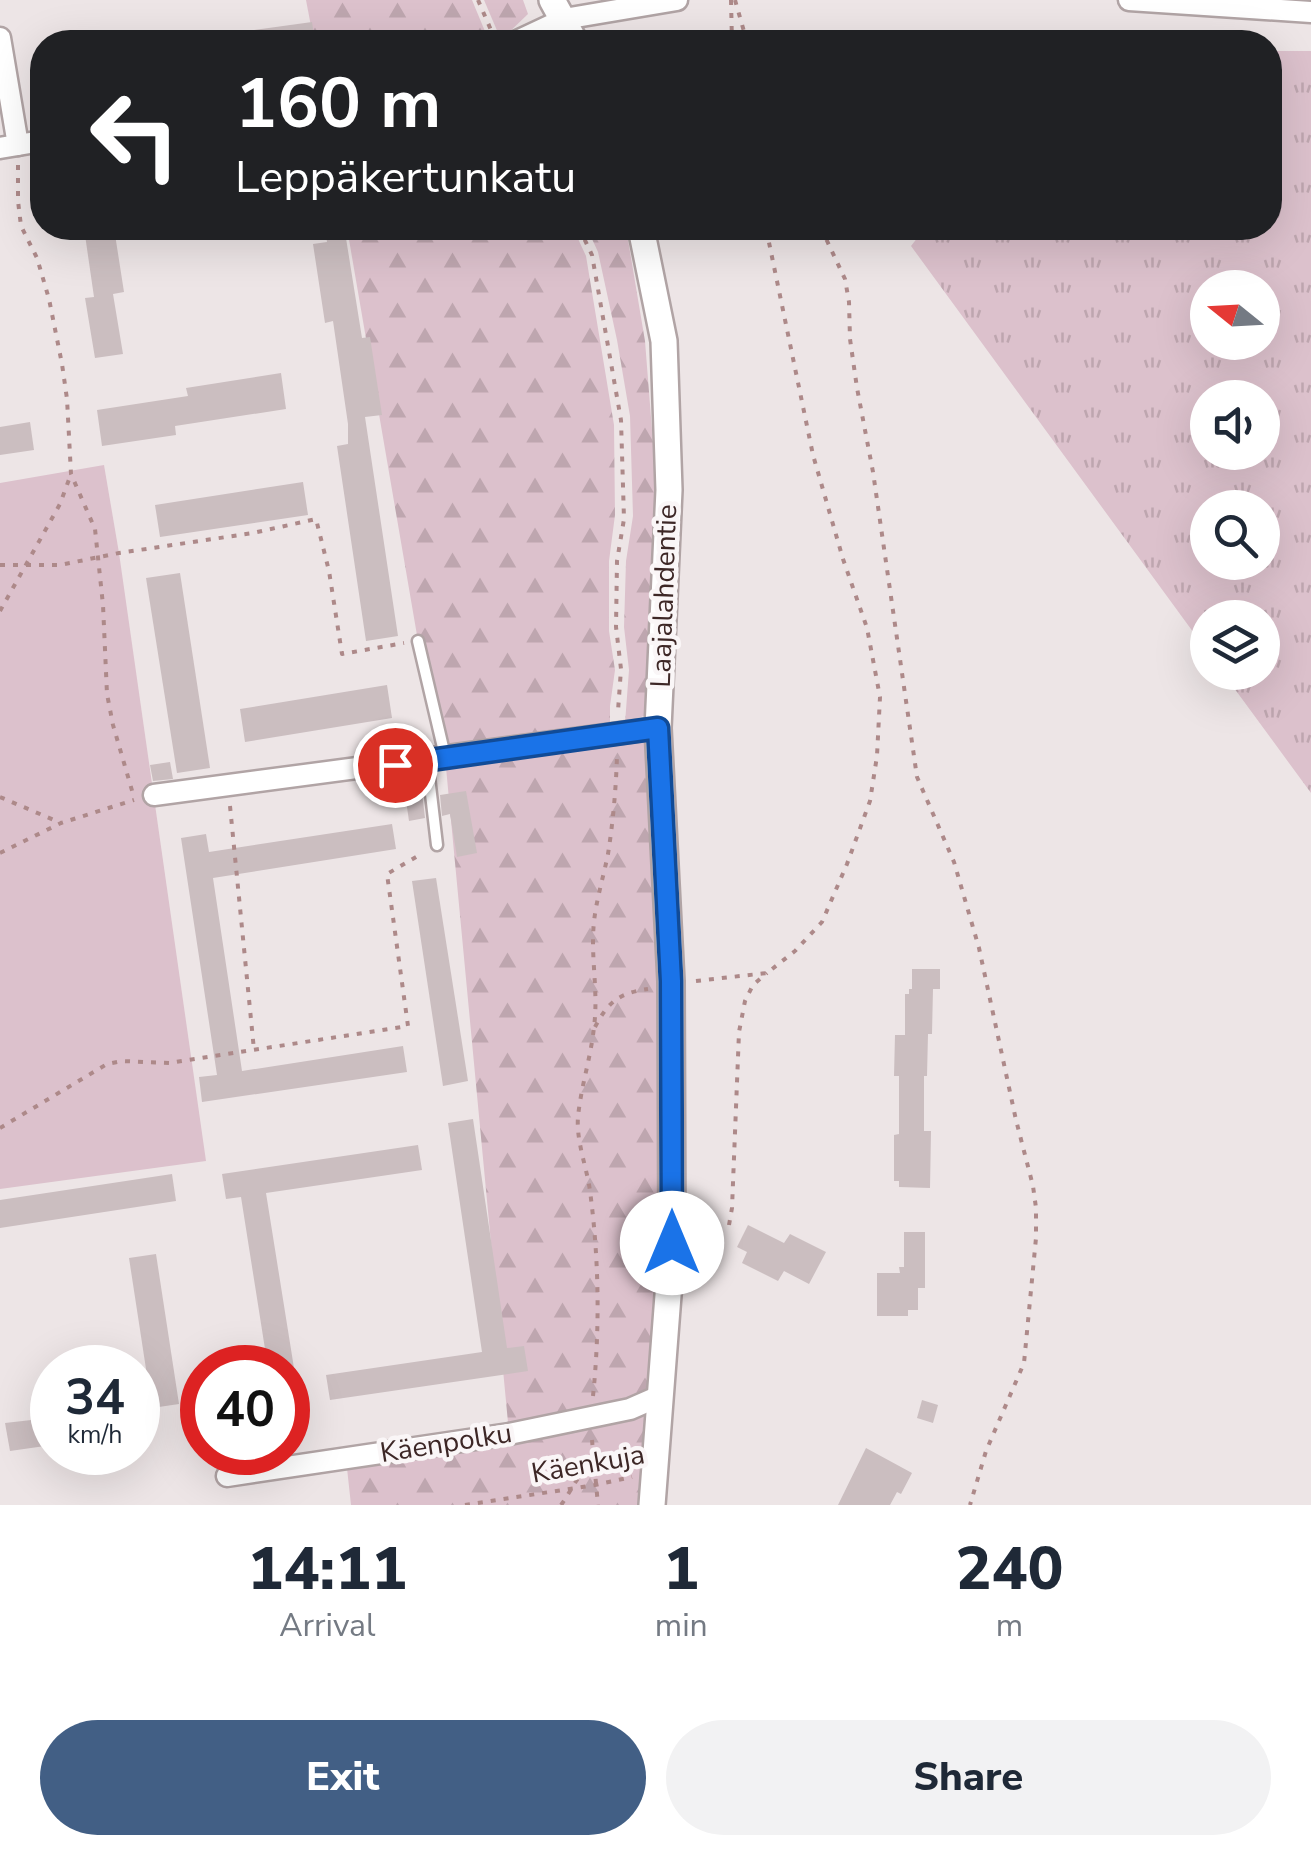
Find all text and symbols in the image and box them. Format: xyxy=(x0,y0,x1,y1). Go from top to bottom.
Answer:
text: 160 m xyxy=(235,56,441,152)
icon: left xyxy=(70,70,200,200)
text: Leppäkertunkatu xyxy=(235,147,576,208)
north arrow xyxy=(1190,270,1280,360)
map controls xyxy=(1190,270,1280,690)
button: sound xyxy=(1190,380,1280,470)
button: search xyxy=(1190,490,1280,580)
street label: Laajalahdentie xyxy=(642,504,686,688)
button: layers xyxy=(1190,600,1280,690)
pin xyxy=(353,723,438,808)
icon: arrive xyxy=(368,738,423,793)
position arrow xyxy=(620,1191,724,1295)
speed limit sign: 40 xyxy=(180,1345,310,1475)
text: 34 xyxy=(65,1363,125,1432)
street label: Käenpolku xyxy=(377,1414,515,1472)
text: km/h xyxy=(67,1418,123,1452)
street label: Käenkuja xyxy=(528,1435,648,1493)
text: 14:11 xyxy=(248,1528,407,1610)
text: 1 xyxy=(663,1528,699,1610)
text: 240 xyxy=(955,1528,1063,1610)
text: Arrival xyxy=(279,1604,376,1647)
text: min xyxy=(655,1604,708,1647)
text: m xyxy=(996,1604,1023,1647)
button: Exit xyxy=(40,1720,646,1835)
button: Share xyxy=(666,1720,1271,1835)

